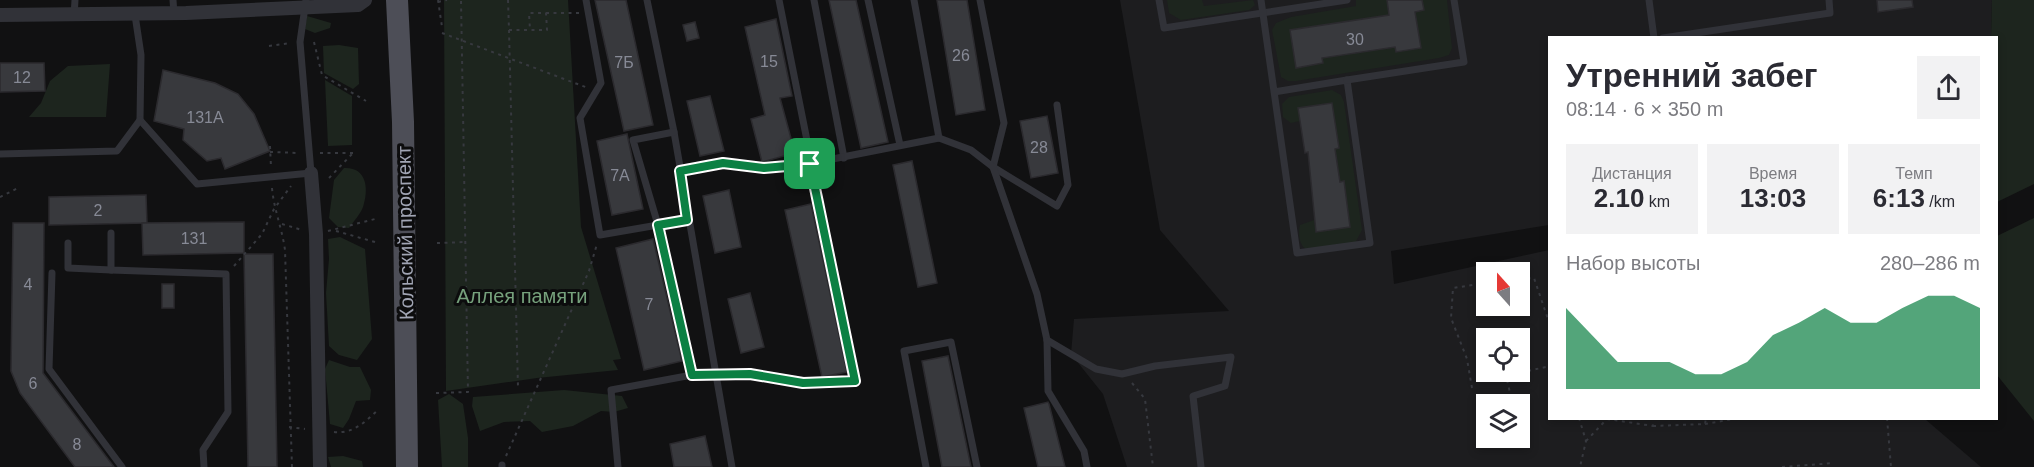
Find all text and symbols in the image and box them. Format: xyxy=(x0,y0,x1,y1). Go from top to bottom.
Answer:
house number: 30 xyxy=(1346,31,1364,48)
house number: 26 xyxy=(952,47,970,64)
house number: 15 xyxy=(760,53,778,70)
house number: 7Б xyxy=(614,54,634,71)
button: share xyxy=(1917,56,1980,119)
text: Утренний забег xyxy=(1566,57,1818,94)
house number: 12 xyxy=(13,69,31,86)
text: 08:14 · 6 × 350 m xyxy=(1566,98,1723,120)
house number: 131А xyxy=(186,109,224,126)
pin xyxy=(784,138,835,189)
house number: 28 xyxy=(1030,139,1048,156)
street label: Кольский проспект xyxy=(392,146,418,320)
icon: arrive xyxy=(793,147,826,180)
text: Дистанция xyxy=(1592,165,1672,182)
text: Время xyxy=(1749,165,1797,182)
text: Темп xyxy=(1895,165,1933,182)
house number: 7А xyxy=(610,167,630,184)
text: 2.10 xyxy=(1594,183,1644,213)
text: 13:03 xyxy=(1740,183,1806,213)
text: 6:13 xyxy=(1873,183,1925,213)
text: km xyxy=(1644,193,1670,210)
text: /km xyxy=(1925,193,1955,210)
house number: 2 xyxy=(94,202,103,219)
house number: 131 xyxy=(181,230,207,247)
text: Набор высоты xyxy=(1566,252,1700,274)
text: 280–286 m xyxy=(1880,252,1980,274)
north arrow xyxy=(1476,262,1530,316)
map controls xyxy=(1476,262,1530,448)
house number: 4 xyxy=(24,276,33,293)
park label: Аллея памяти xyxy=(456,285,588,307)
house number: 7 xyxy=(645,296,654,313)
button: locate xyxy=(1476,328,1530,382)
house number: 6 xyxy=(29,375,38,392)
button: layers xyxy=(1476,394,1530,448)
house number: 8 xyxy=(73,436,82,453)

